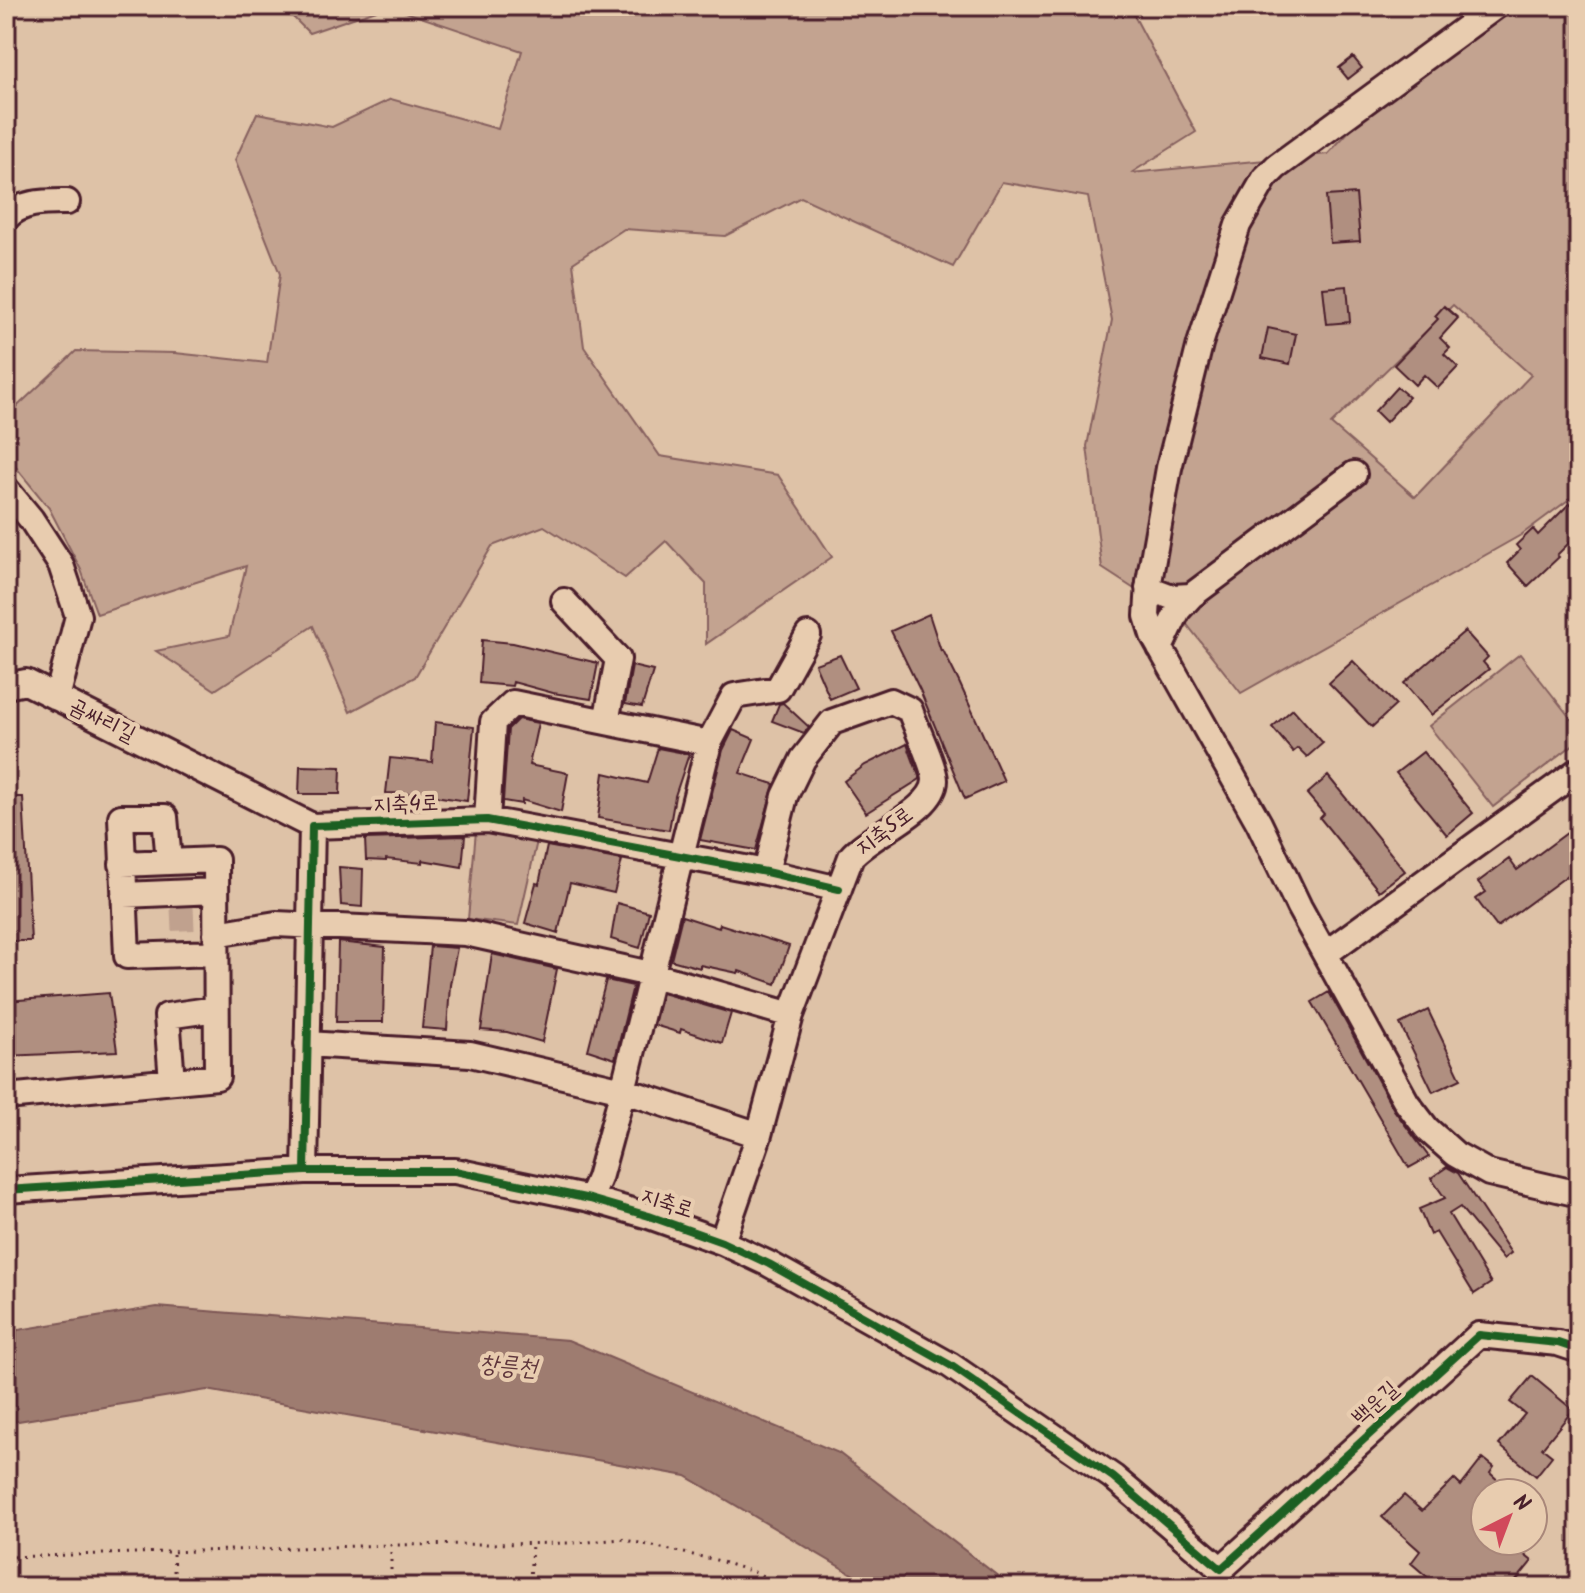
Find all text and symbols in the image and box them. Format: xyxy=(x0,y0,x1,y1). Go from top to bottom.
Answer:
street label: 곰싸리길 xyxy=(63,689,142,753)
street label: 지축4로 xyxy=(373,786,439,824)
street label: 지축5로 xyxy=(849,798,921,866)
street label: 지축로 xyxy=(636,1179,698,1229)
water label: 창릉천 xyxy=(477,1345,541,1389)
street label: 백운길 xyxy=(1345,1373,1408,1435)
north arrow xyxy=(1469,1477,1549,1557)
text: N xyxy=(1504,1486,1538,1522)

